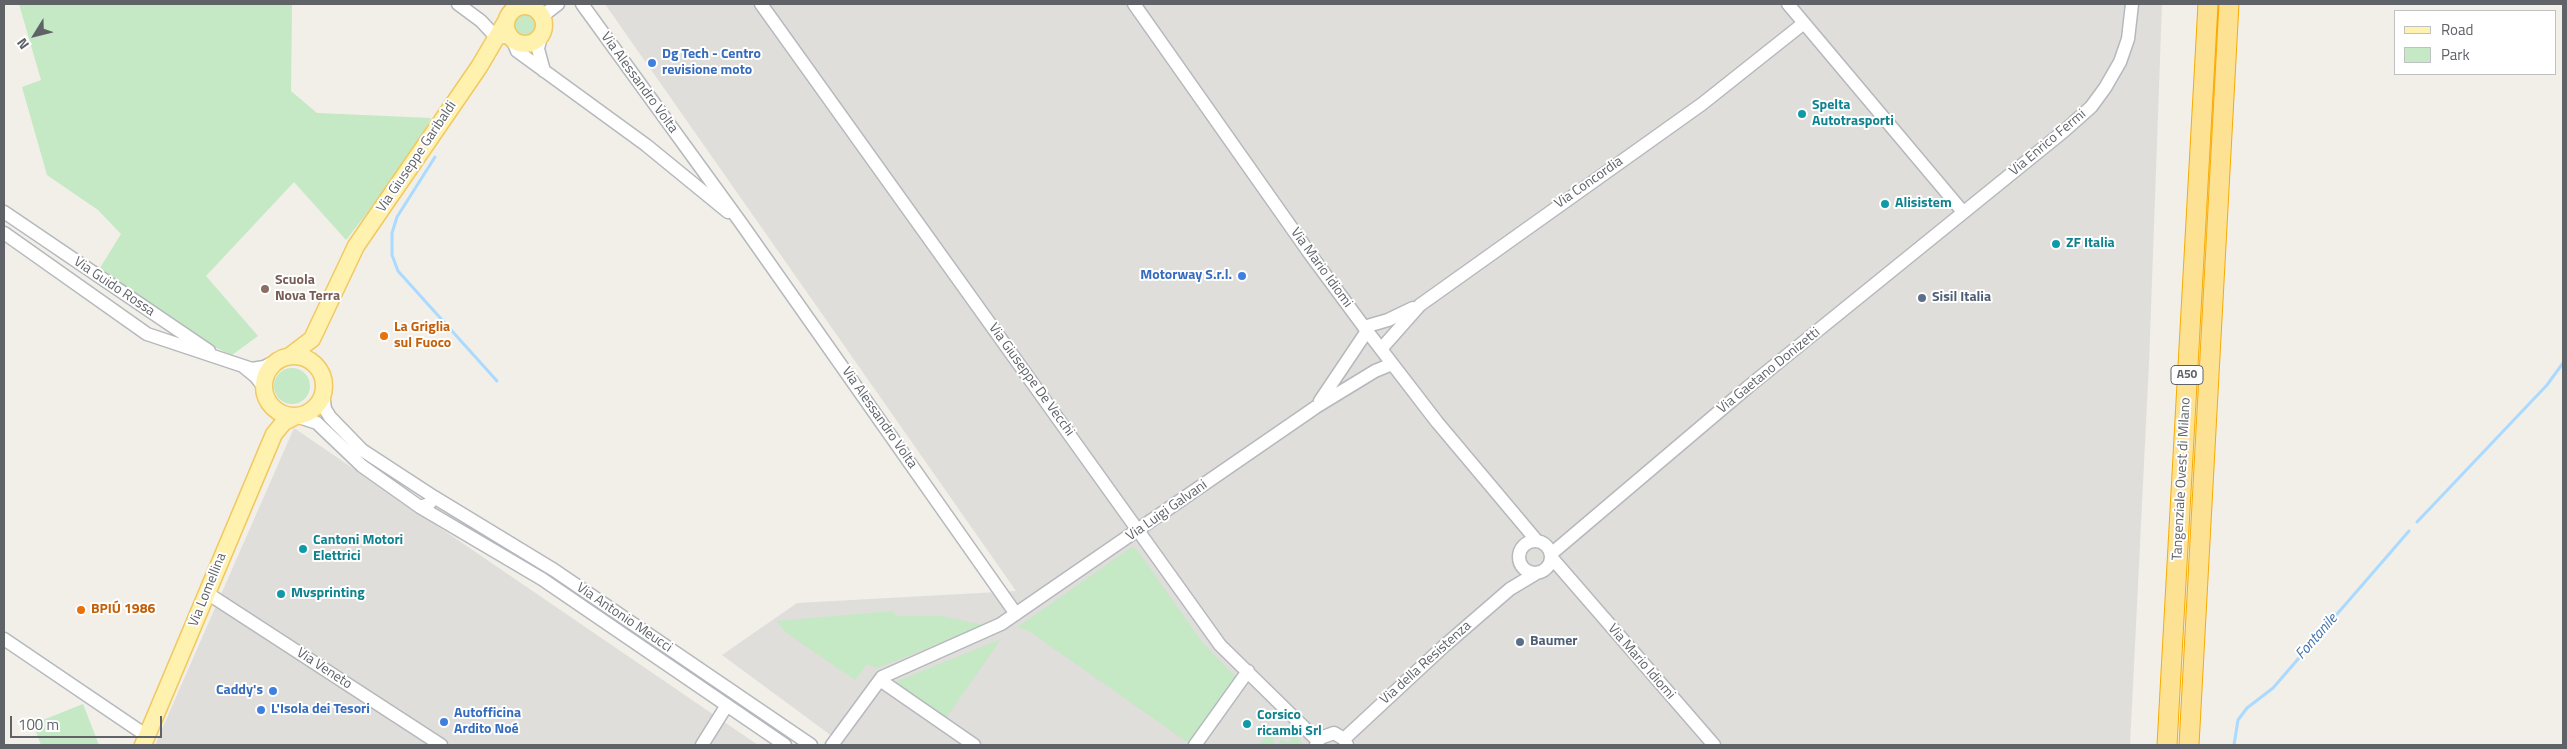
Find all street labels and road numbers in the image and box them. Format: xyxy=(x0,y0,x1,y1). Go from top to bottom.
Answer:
street label: Via Alessandro Volta xyxy=(597,29,681,137)
street label: Via Giuseppe Garibaldi xyxy=(374,98,460,216)
street label: Via Enrico Fermi xyxy=(2006,106,2090,180)
street label: Via Concordia xyxy=(1552,153,1626,213)
street label: Via Mario Idiomi xyxy=(1286,225,1356,311)
street label: Via Guido Rossa xyxy=(70,254,158,320)
street label: Via Giuseppe De Vecchi xyxy=(984,320,1078,440)
street label: Via Gaetano Donizetti xyxy=(1714,324,1824,418)
street label: Via Alessandro Volta xyxy=(838,364,920,472)
road number: A50 xyxy=(2171,366,2203,384)
street label: Tangenziale Ovest di Milano xyxy=(2169,397,2195,561)
street label: Via Luigi Galvani xyxy=(1123,477,1211,545)
street label: Via Lomellina xyxy=(186,551,230,629)
street label: Via Antonio Meucci xyxy=(573,580,675,656)
street label: Via della Resistenza xyxy=(1377,618,1475,708)
street label: Via Mario Idiomi xyxy=(1604,621,1678,703)
street label: Via Veneto xyxy=(293,645,355,693)

